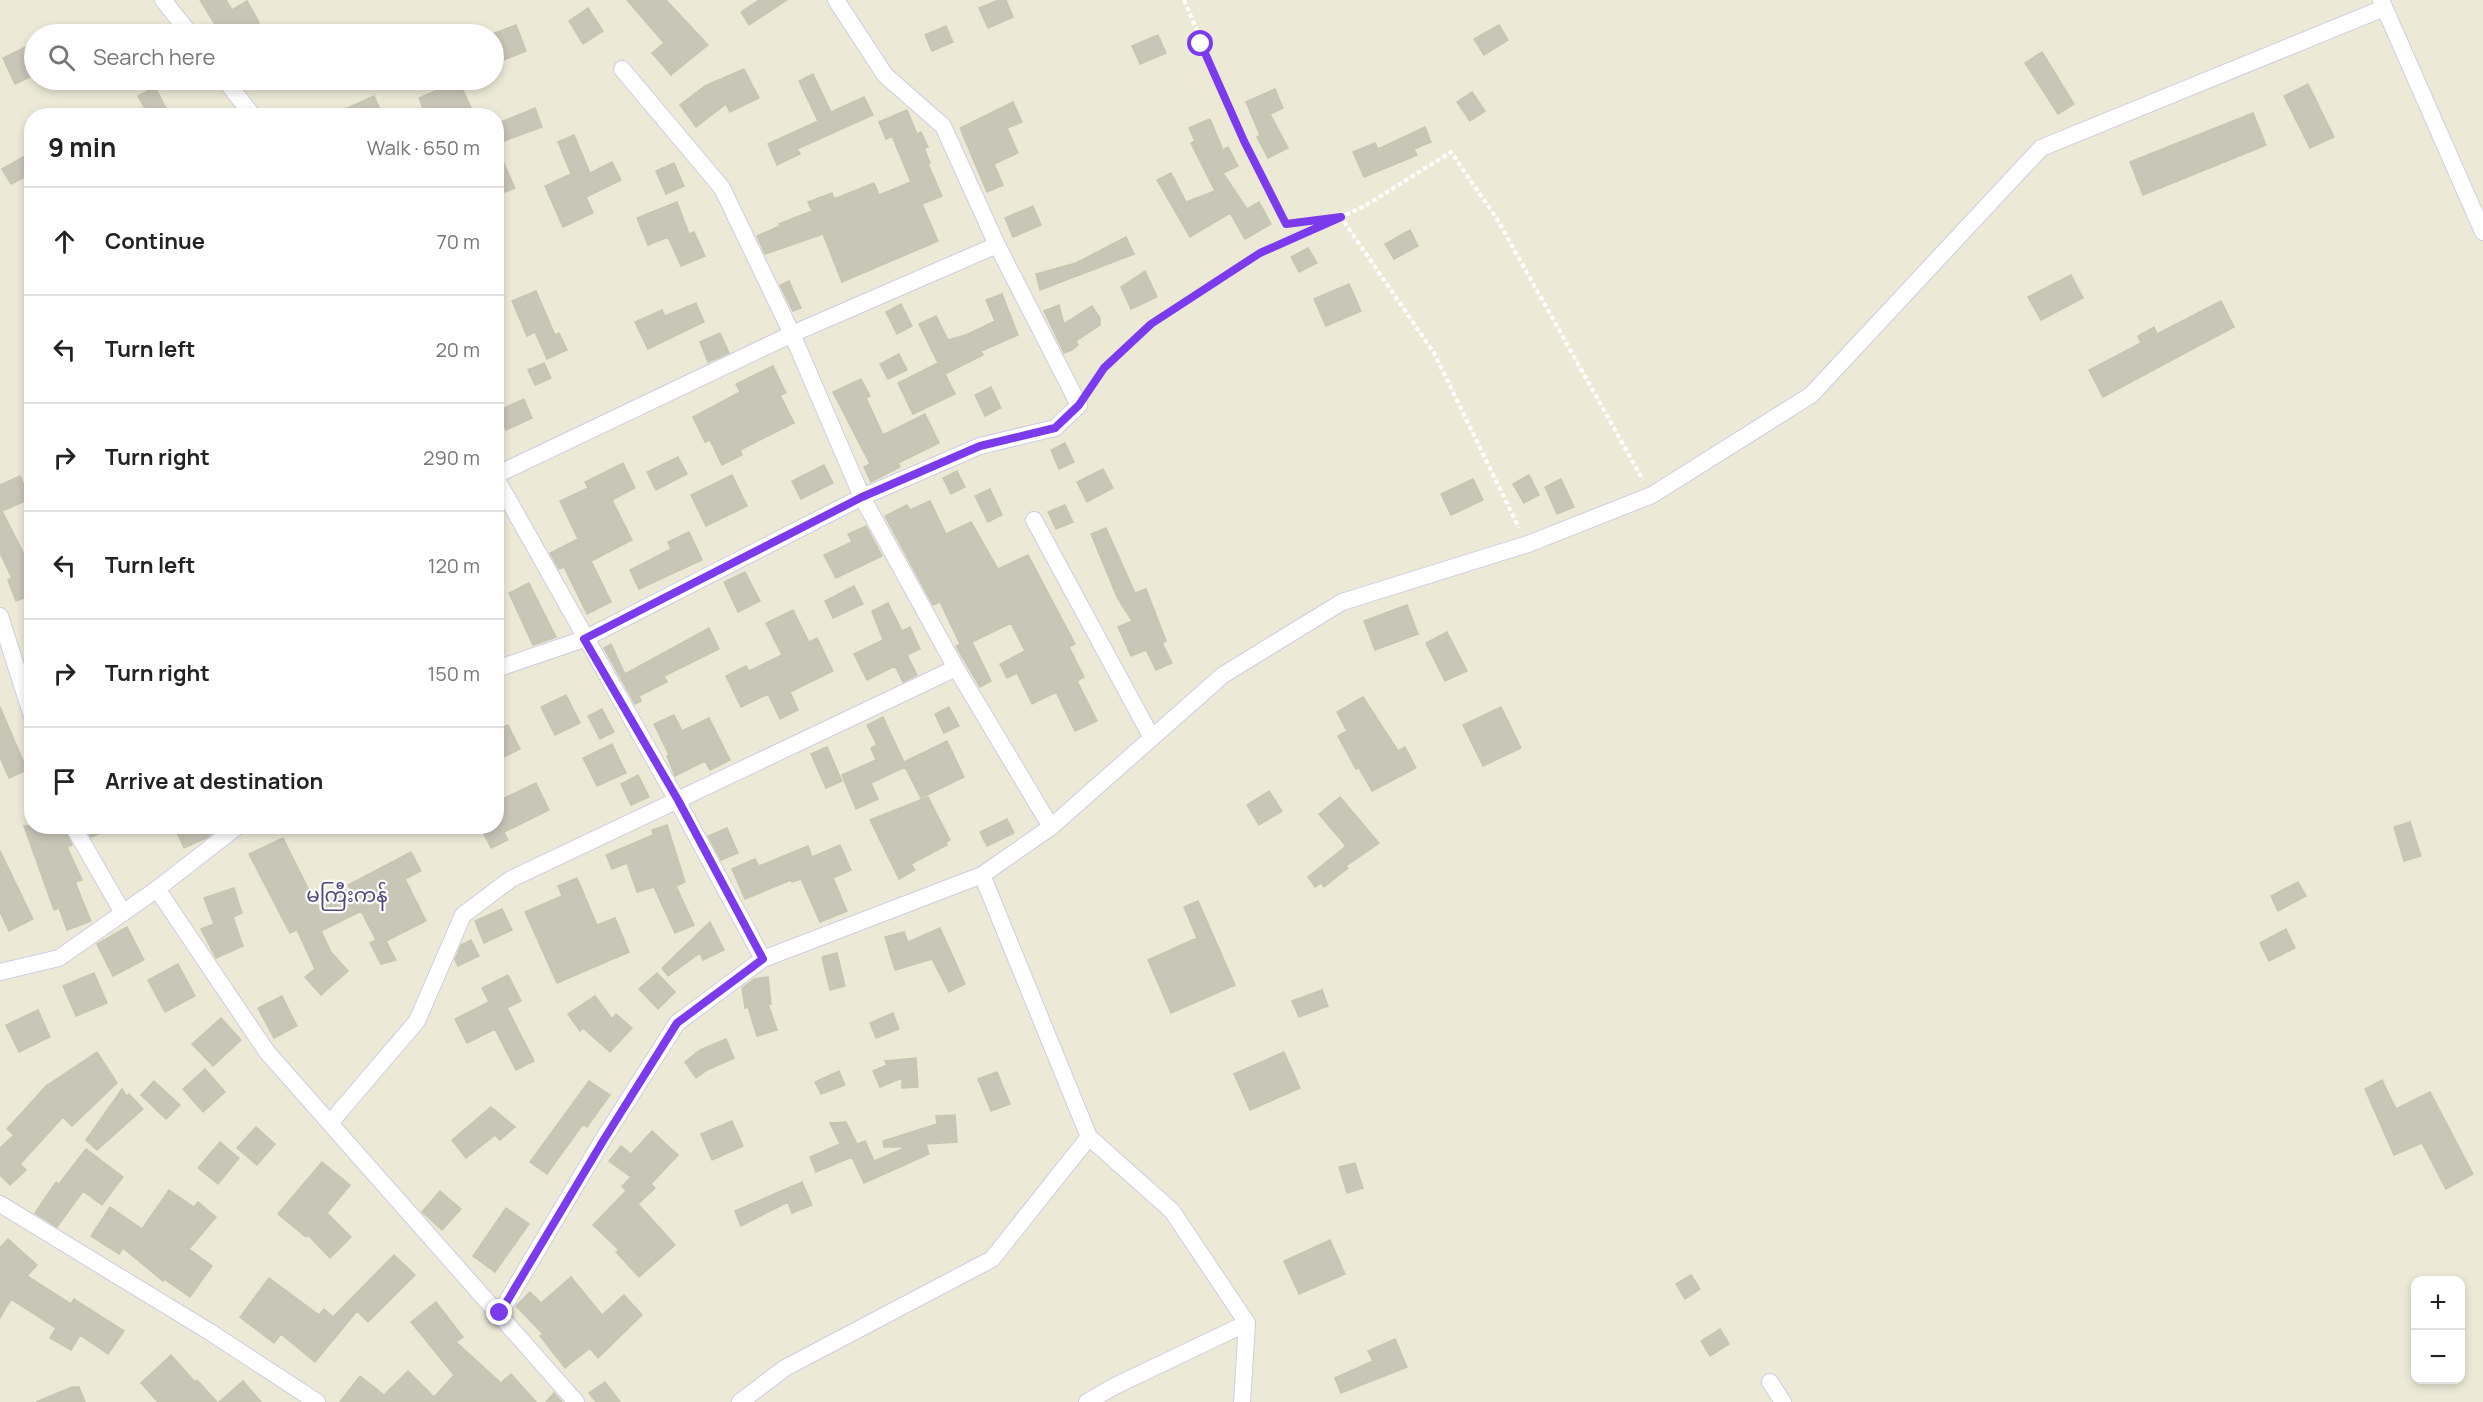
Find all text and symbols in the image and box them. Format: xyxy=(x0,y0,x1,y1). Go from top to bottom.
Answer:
search box xyxy=(24,24,504,90)
route start xyxy=(1187,30,1213,56)
icon: search xyxy=(45,41,78,74)
text: Search here xyxy=(93,42,215,72)
text: 9 min xyxy=(48,129,116,165)
text: Walk · 650 m xyxy=(367,134,480,161)
icon: ahead xyxy=(48,225,81,258)
text: Continue xyxy=(105,226,205,256)
text: 70 m xyxy=(437,228,480,255)
icon: left xyxy=(48,333,81,366)
text: Turn left xyxy=(105,334,195,364)
text: 20 m xyxy=(435,336,480,363)
icon: right xyxy=(48,441,81,474)
text: Turn right xyxy=(105,442,210,472)
text: 290 m xyxy=(423,444,480,471)
icon: left xyxy=(48,549,81,582)
text: Turn left xyxy=(105,550,195,580)
text: 120 m xyxy=(428,552,480,579)
icon: right xyxy=(48,657,81,690)
text: Turn right xyxy=(105,658,210,688)
text: 150 m xyxy=(427,660,480,687)
icon: arrive xyxy=(48,765,81,798)
text: Arrive at destination xyxy=(105,766,323,796)
district label: မကြီးကန် xyxy=(306,881,388,911)
map controls xyxy=(2411,1276,2465,1384)
button: + xyxy=(2411,1276,2465,1330)
route end xyxy=(486,1299,512,1325)
button: − xyxy=(2411,1330,2465,1384)

